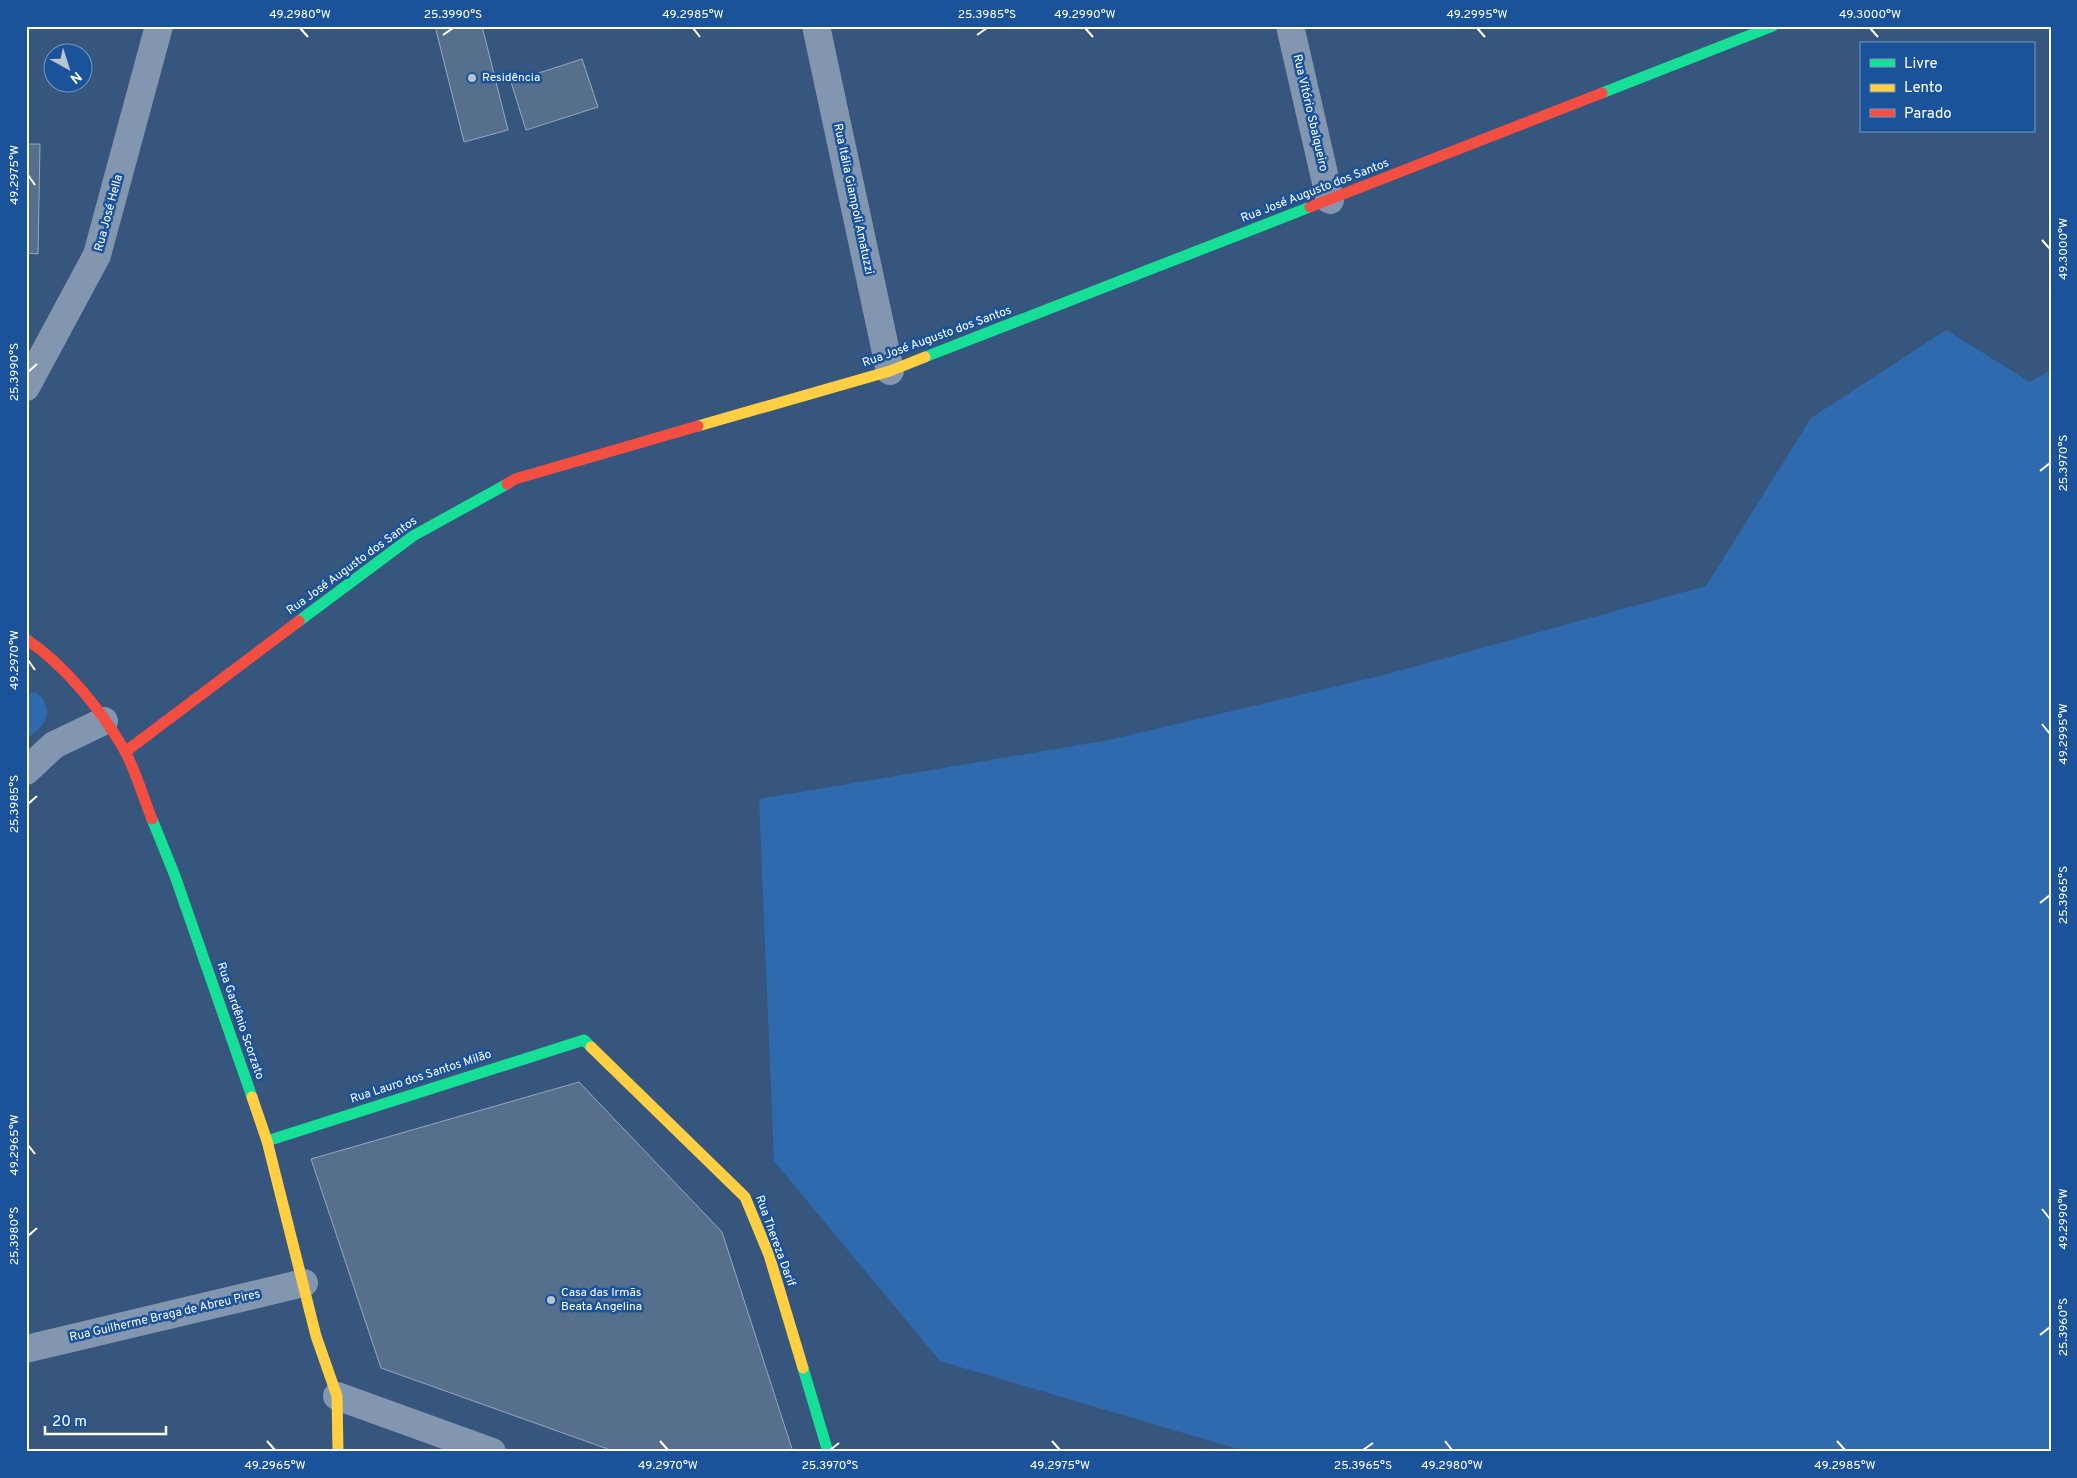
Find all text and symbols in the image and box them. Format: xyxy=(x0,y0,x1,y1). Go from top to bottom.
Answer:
text: 49.2980°W xyxy=(269,7,331,23)
text: 25.3990°S xyxy=(424,7,482,23)
text: 49.2985°W xyxy=(662,7,724,23)
text: 25.3985°S xyxy=(958,7,1016,23)
text: 49.2990°W xyxy=(1054,7,1116,23)
text: 49.2995°W xyxy=(1446,7,1508,23)
text: 49.3000°W xyxy=(1839,7,1901,23)
north arrow xyxy=(42,42,92,92)
legend xyxy=(1860,42,2034,132)
street label: Rua Vitório Sbalqueiro xyxy=(1289,53,1331,174)
text: Livre xyxy=(1904,55,1938,74)
text: N xyxy=(66,67,84,87)
place label: Residência xyxy=(482,70,540,86)
marker: Residência xyxy=(466,72,478,84)
text: Lento xyxy=(1904,79,1943,98)
text: Parado xyxy=(1904,105,1952,124)
street label: Rua Itália Giampoli Amatuzzi xyxy=(829,122,877,276)
text: 49.2975°W xyxy=(7,145,23,205)
street label: Rua José Augusto dos Santos xyxy=(1239,155,1391,227)
street label: Rua José Hella xyxy=(91,173,127,253)
text: 49.3000°W xyxy=(2056,218,2072,280)
street label: Rua José Augusto dos Santos xyxy=(860,303,1014,371)
text: 25.3990°S xyxy=(7,343,23,401)
text: 25.3970°S xyxy=(2056,435,2072,492)
street label: Rua José Augusto dos Santos xyxy=(284,513,420,619)
text: 49.2970°W xyxy=(7,630,23,690)
text: 49.2995°W xyxy=(2056,703,2072,765)
text: 25.3985°S xyxy=(7,775,23,833)
text: 25.3965°S xyxy=(2056,866,2072,924)
street label: Rua Gardênio Scorzato xyxy=(212,960,268,1082)
street label: Rua Lauro dos Santos Milão xyxy=(348,1046,494,1107)
text: 49.2965°W xyxy=(7,1114,23,1176)
text: 49.2990°W xyxy=(2056,1188,2072,1250)
street label: Rua Thereza Darif xyxy=(751,1193,799,1289)
text: 25.3980°S xyxy=(7,1207,23,1265)
place label: Casa das Irmãs Beata Angelina xyxy=(561,1285,642,1315)
street label: Rua Guilherme Braga de Abreu Pires xyxy=(68,1286,262,1346)
marker: Casa das Irmãs Beata Angelina xyxy=(545,1294,557,1306)
text: 25.3960°S xyxy=(2056,1298,2072,1356)
scale bar xyxy=(45,1403,166,1435)
text: 20 m xyxy=(52,1413,87,1432)
text: 49.2965°W xyxy=(244,1458,306,1474)
text: 49.2970°W xyxy=(638,1458,698,1474)
text: 25.3970°S xyxy=(802,1458,859,1474)
text: 49.2975°W xyxy=(1030,1458,1090,1474)
text: 25.3965°S xyxy=(1334,1458,1392,1474)
text: 49.2980°W xyxy=(1421,1458,1483,1474)
text: 49.2985°W xyxy=(1814,1458,1876,1474)

